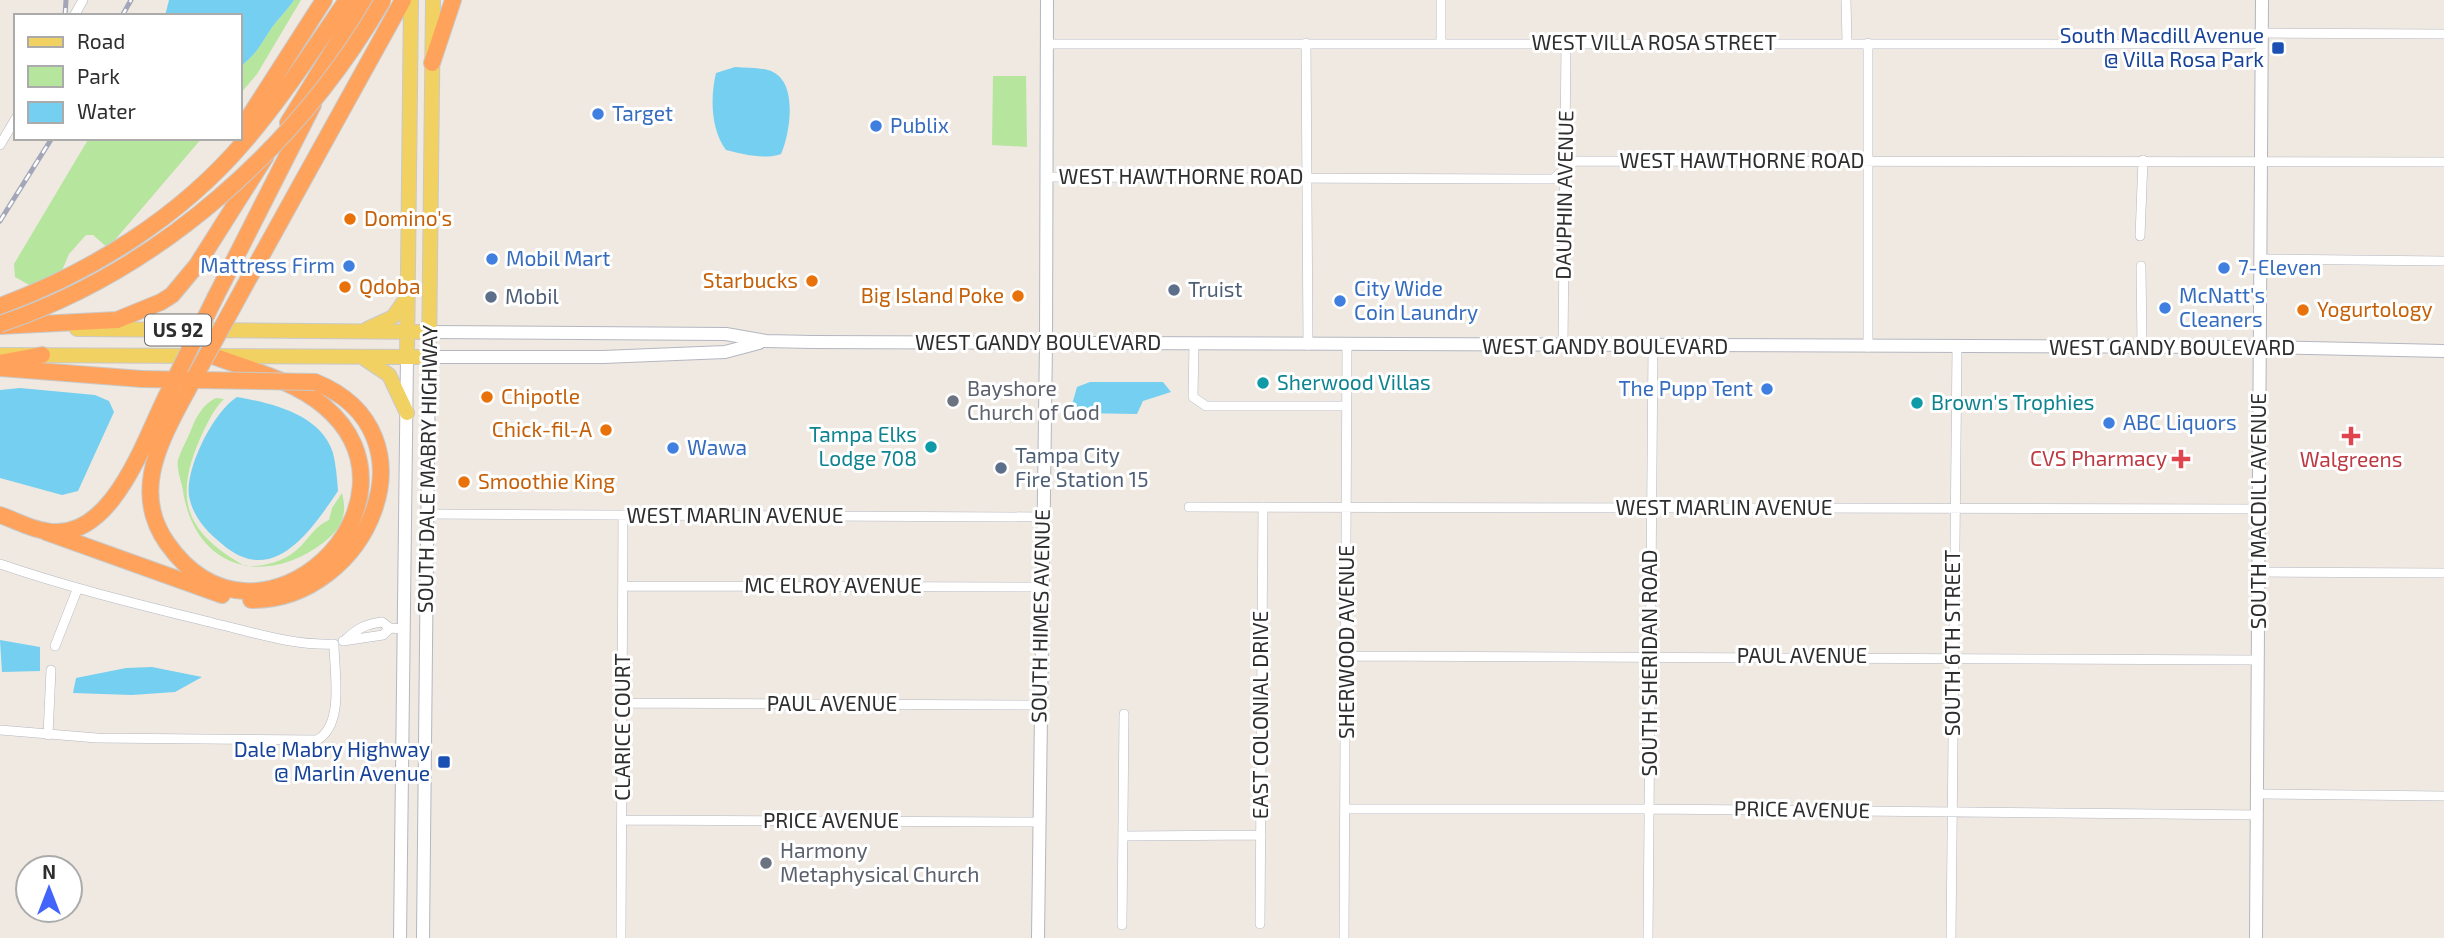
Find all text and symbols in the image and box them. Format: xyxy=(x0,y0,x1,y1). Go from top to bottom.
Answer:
legend xyxy=(14,14,242,140)
place label: South Macdill Avenue @ Villa Rosa Park xyxy=(2060,22,2264,71)
text: Road xyxy=(77,28,125,53)
street label: WEST VILLA ROSA STREET xyxy=(1531,29,1777,54)
marker: South Macdill Avenue @ Villa Rosa Park xyxy=(2270,40,2286,56)
text: Park xyxy=(77,63,120,88)
text: Water xyxy=(77,98,136,123)
place label: Target xyxy=(612,100,673,125)
marker: Target xyxy=(590,106,606,122)
street label: DAUPHIN AVENUE xyxy=(1550,110,1577,280)
place label: Publix xyxy=(890,112,949,137)
marker: Publix xyxy=(868,118,884,134)
street label: WEST HAWTHORNE ROAD xyxy=(1620,147,1864,172)
street label: WEST HAWTHORNE ROAD xyxy=(1059,163,1303,188)
place label: Domino's xyxy=(364,205,452,230)
marker: Domino's xyxy=(342,211,358,227)
place label: Mobil Mart xyxy=(506,245,610,270)
marker: Mobil Mart xyxy=(484,251,500,267)
place label: Mattress Firm xyxy=(200,252,335,277)
place label: 7-Eleven xyxy=(2238,254,2321,279)
marker: Mattress Firm xyxy=(341,258,357,274)
marker: 7-Eleven xyxy=(2216,260,2232,276)
place label: Starbucks xyxy=(703,267,798,292)
place label: Qdoba xyxy=(359,273,421,299)
marker: Starbucks xyxy=(804,273,820,289)
place label: City Wide Coin Laundry xyxy=(1354,275,1478,324)
place label: Truist xyxy=(1188,276,1243,301)
marker: Qdoba xyxy=(337,279,353,295)
place label: Big Island Poke xyxy=(861,282,1004,307)
marker: Truist xyxy=(1166,282,1182,298)
place label: McNatt's Cleaners xyxy=(2179,282,2265,331)
place label: Mobil xyxy=(505,283,560,308)
marker: Big Island Poke xyxy=(1010,288,1026,304)
marker: Mobil xyxy=(483,289,499,305)
marker: City Wide Coin Laundry xyxy=(1332,293,1348,309)
place label: Yogurtology xyxy=(2317,296,2433,321)
marker: McNatt's Cleaners xyxy=(2157,300,2173,316)
marker: Yogurtology xyxy=(2295,302,2311,318)
road number: US 92 xyxy=(145,314,211,346)
street label: SOUTH DALE MABRY HIGHWAY xyxy=(411,325,442,613)
street label: WEST GANDY BOULEVARD xyxy=(915,329,1161,354)
street label: WEST GANDY BOULEVARD xyxy=(1482,333,1728,358)
street label: WEST GANDY BOULEVARD xyxy=(2049,334,2295,359)
place label: Sherwood Villas xyxy=(1277,369,1431,394)
place label: Bayshore Church of God xyxy=(967,375,1100,424)
marker: Sherwood Villas xyxy=(1255,375,1271,391)
place label: The Pupp Tent xyxy=(1618,375,1753,400)
marker: The Pupp Tent xyxy=(1759,381,1775,397)
place label: Chipotle xyxy=(501,383,580,408)
marker: Chipotle xyxy=(479,389,495,405)
place label: Brown's Trophies xyxy=(1931,389,2094,414)
marker: Bayshore Church of God xyxy=(945,393,961,409)
street label: SOUTH MACDILL AVENUE xyxy=(2245,393,2270,629)
marker: Brown's Trophies xyxy=(1909,395,1925,411)
place label: ABC Liquors xyxy=(2123,409,2237,434)
marker: ABC Liquors xyxy=(2101,415,2117,431)
place label: Chick-fil-A xyxy=(492,416,592,441)
place label: Tampa Elks Lodge 708 xyxy=(809,421,917,470)
marker: Chick-fil-A xyxy=(598,422,614,438)
marker: Walgreens xyxy=(2343,428,2359,444)
place label: Wawa xyxy=(687,434,747,459)
marker: Tampa Elks Lodge 708 xyxy=(923,439,939,455)
marker: Wawa xyxy=(665,440,681,456)
place label: Tampa City Fire Station 15 xyxy=(1015,442,1148,491)
place label: CVS Pharmacy xyxy=(2030,445,2167,470)
place label: Walgreens xyxy=(2300,446,2402,471)
marker: CVS Pharmacy xyxy=(2173,451,2189,467)
marker: Tampa City Fire Station 15 xyxy=(993,460,1009,476)
place label: Smoothie King xyxy=(478,468,615,493)
marker: Smoothie King xyxy=(456,474,472,490)
street label: WEST MARLIN AVENUE xyxy=(1615,494,1833,519)
street label: WEST MARLIN AVENUE xyxy=(626,502,844,527)
street label: SOUTH HIMES AVENUE xyxy=(1025,509,1054,723)
street label: SHERWOOD AVENUE xyxy=(1333,545,1358,739)
street label: SOUTH SHERIDAN ROAD xyxy=(1636,549,1661,777)
street label: SOUTH 6TH STREET xyxy=(1939,550,1964,736)
street label: MC ELROY AVENUE xyxy=(744,572,922,597)
street label: EAST COLONIAL DRIVE xyxy=(1247,611,1272,819)
street label: PAUL AVENUE xyxy=(1737,642,1867,667)
street label: CLARICE COURT xyxy=(609,653,634,801)
street label: PAUL AVENUE xyxy=(767,690,897,715)
place label: Dale Mabry Highway @ Marlin Avenue xyxy=(234,736,430,785)
marker: Dale Mabry Highway @ Marlin Avenue xyxy=(436,754,452,770)
street label: PRICE AVENUE xyxy=(1734,795,1870,822)
street label: PRICE AVENUE xyxy=(763,807,899,832)
place label: Harmony Metaphysical Church xyxy=(780,837,980,886)
north arrow xyxy=(14,854,84,924)
marker: Harmony Metaphysical Church xyxy=(758,855,774,871)
text: N xyxy=(42,860,56,883)

